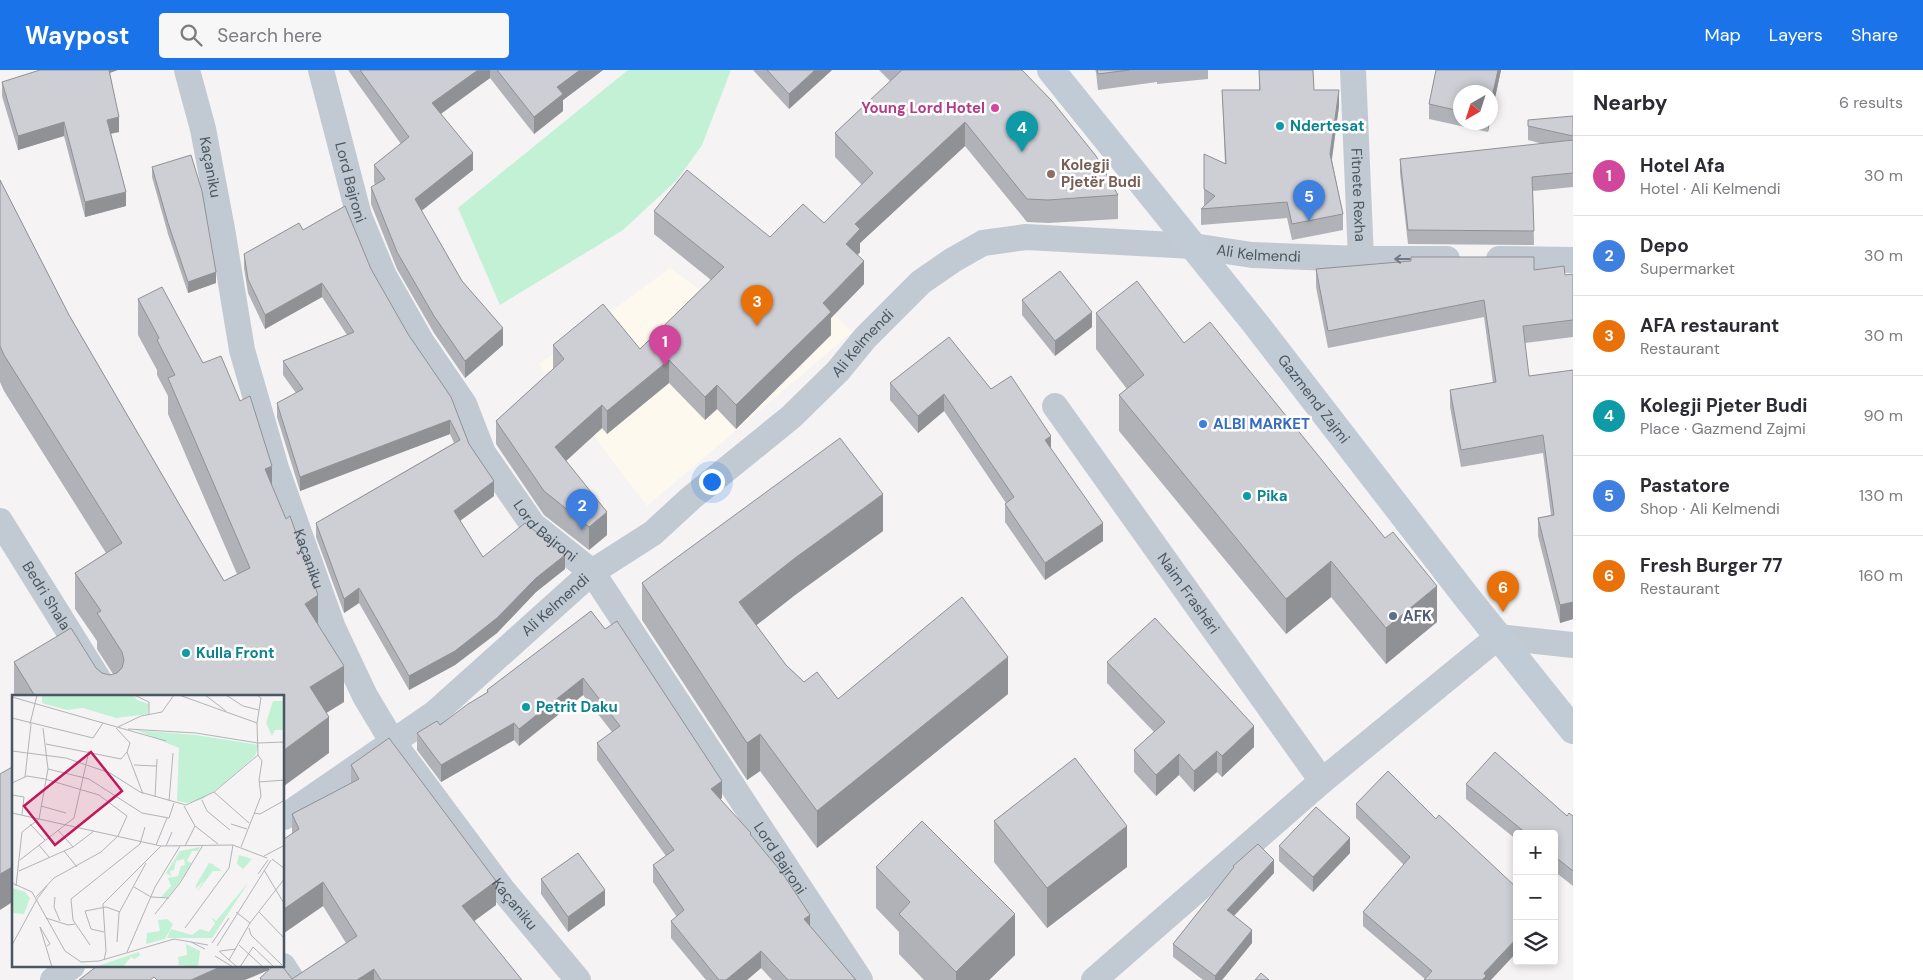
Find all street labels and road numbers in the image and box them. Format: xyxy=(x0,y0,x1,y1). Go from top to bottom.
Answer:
street label: Kaçaniku xyxy=(195,135,226,199)
street label: Lord Bajroni xyxy=(330,140,371,226)
street label: Fitnete Rexha xyxy=(1346,148,1370,242)
street label: Ali Kelmendi xyxy=(1215,240,1301,267)
street label: Ali Kelmendi xyxy=(827,305,898,382)
street label: Gazmend Zajmi xyxy=(1273,350,1354,448)
street label: Lord Bajroni xyxy=(509,496,582,567)
street label: Kaçaniku xyxy=(289,527,328,591)
street label: Naim Frashëri xyxy=(1153,549,1224,638)
street label: Bedri Shala xyxy=(18,558,75,634)
street label: Ali Kelmendi xyxy=(517,569,593,641)
street label: Lord Bajroni xyxy=(749,818,811,898)
street label: Kaçaniku xyxy=(487,874,542,934)

